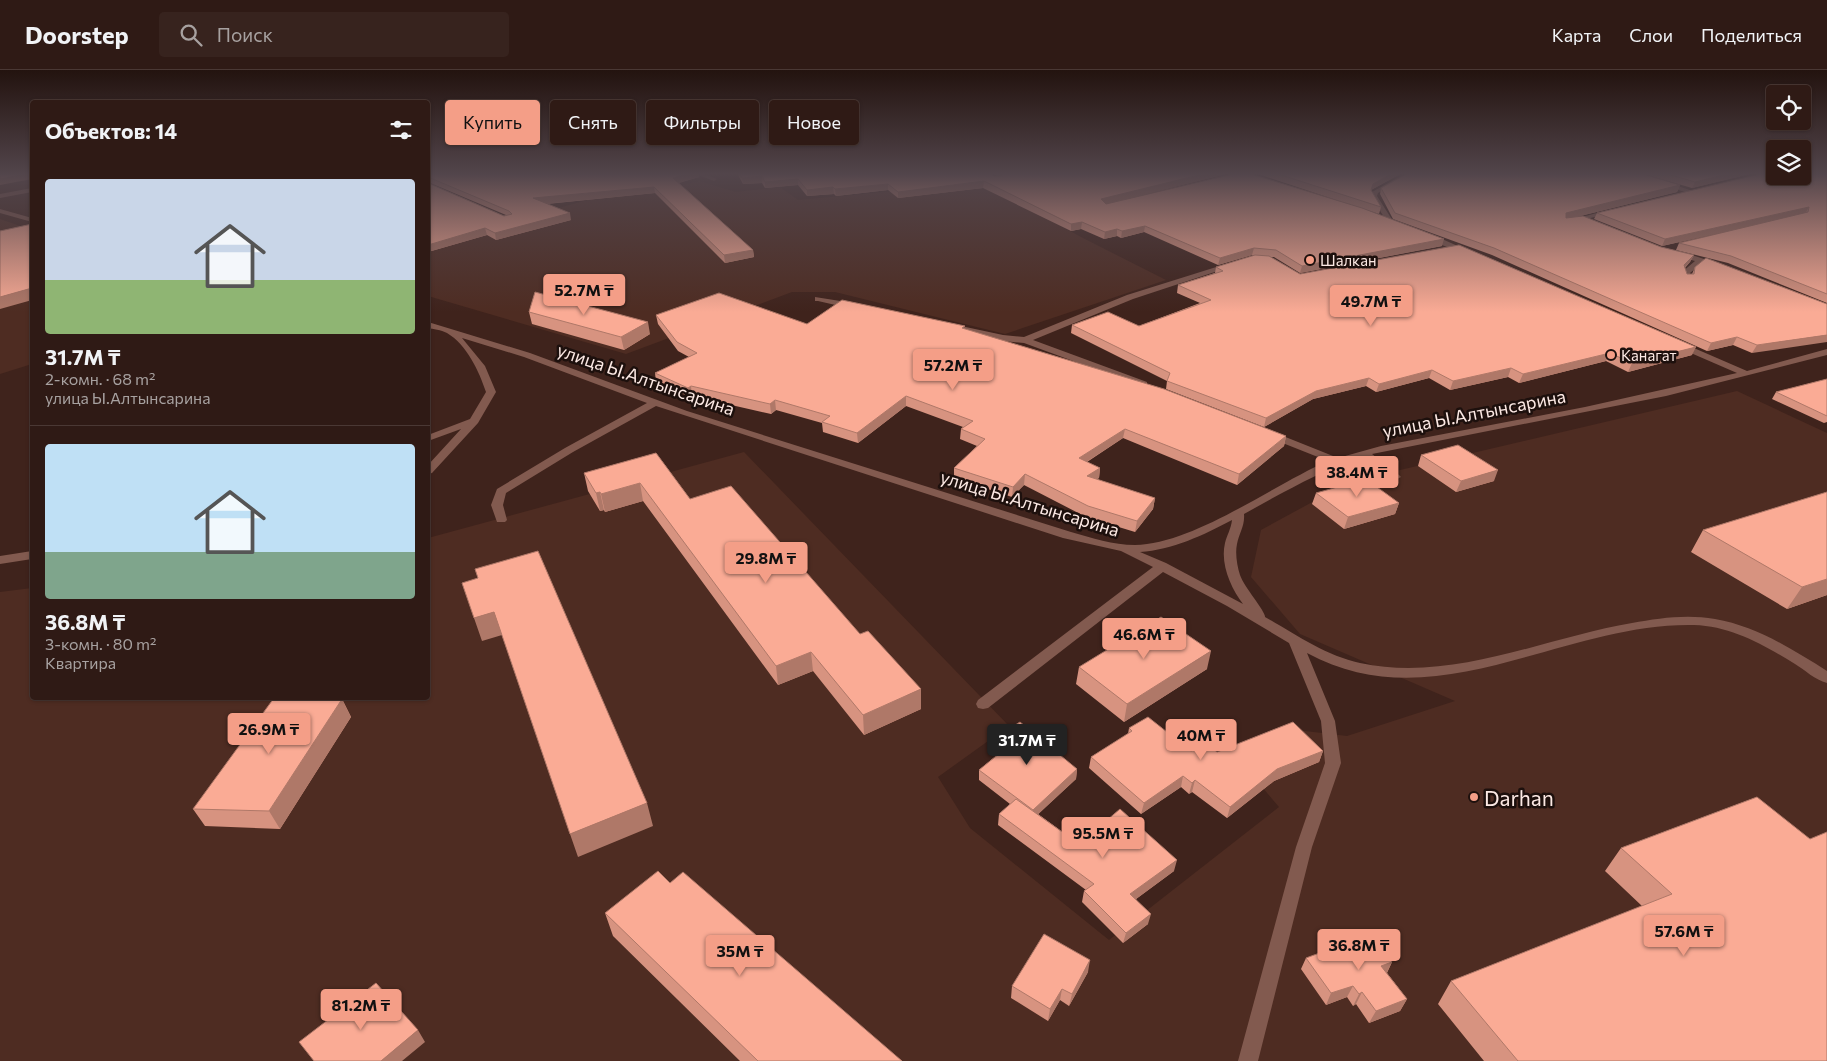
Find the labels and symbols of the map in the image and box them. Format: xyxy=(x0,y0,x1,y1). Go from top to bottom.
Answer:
place label: Шалкан xyxy=(1320,251,1376,269)
marker: Шалкан xyxy=(1304,254,1316,266)
pin: 52.7M ₸ xyxy=(538,274,630,316)
pin: 49.7M ₸ xyxy=(1325,284,1417,327)
street label: улица Ы.Алтынсарина xyxy=(554,338,738,420)
place label: Канагат xyxy=(1621,346,1677,364)
pin: 57.2M ₸ xyxy=(907,348,999,391)
marker: Канагат xyxy=(1605,349,1617,361)
street label: улица Ы.Алтынсарина xyxy=(1380,384,1568,442)
pin: 38.4M ₸ xyxy=(1311,456,1403,498)
street label: улица Ы.Алтынсарина xyxy=(938,465,1122,541)
pin: 29.8M ₸ xyxy=(720,542,812,584)
pin: 46.6M ₸ xyxy=(1098,618,1190,660)
pin: 26.9M ₸ xyxy=(223,712,315,755)
pin: 40M ₸ xyxy=(1166,718,1236,761)
pin: 31.7M ₸ xyxy=(981,724,1073,766)
place label: Darhan xyxy=(1484,785,1554,810)
marker: Darhan xyxy=(1468,791,1480,803)
pin: 95.5M ₸ xyxy=(1057,816,1149,859)
pin: 57.6M ₸ xyxy=(1638,914,1730,957)
pin: 36.8M ₸ xyxy=(1313,928,1405,971)
pin: 35M ₸ xyxy=(705,934,775,977)
pin: 81.2M ₸ xyxy=(315,988,407,1031)

